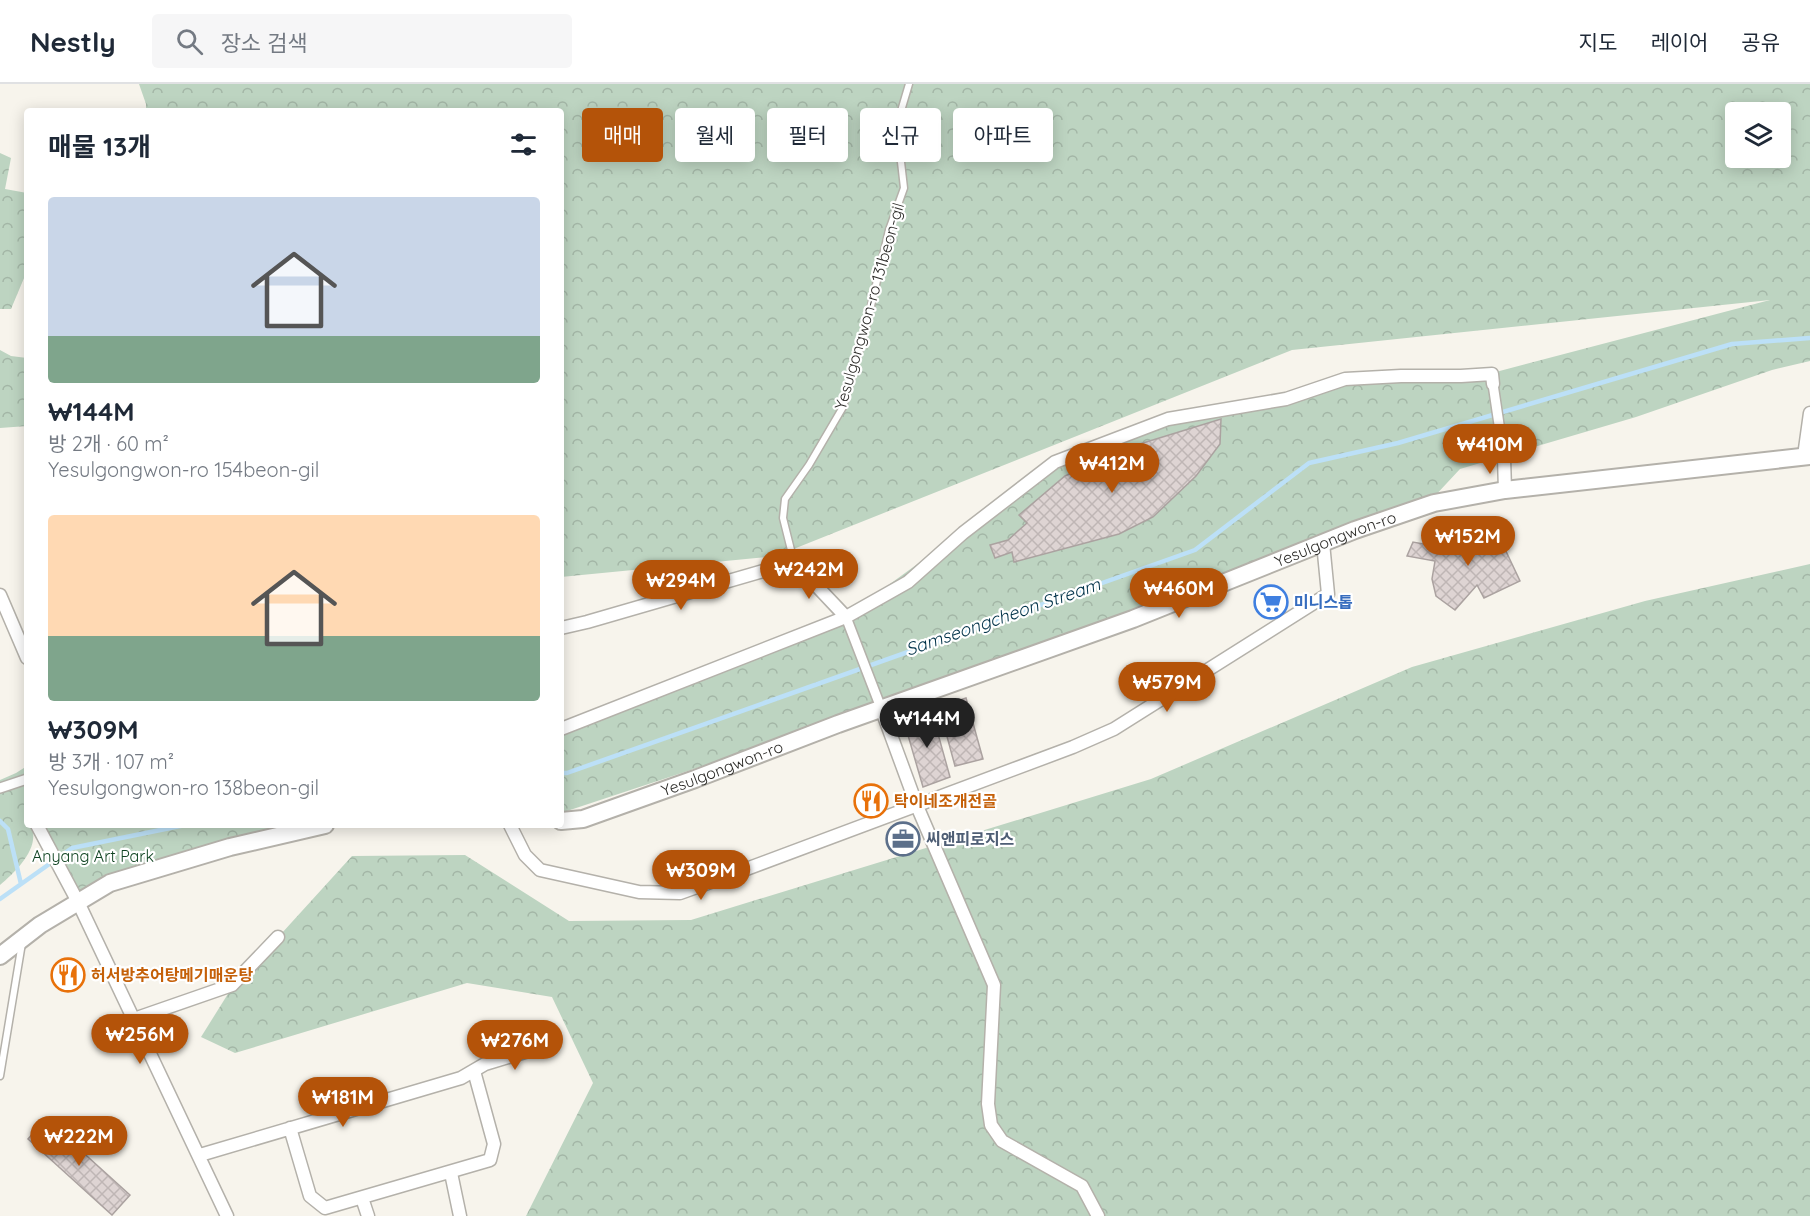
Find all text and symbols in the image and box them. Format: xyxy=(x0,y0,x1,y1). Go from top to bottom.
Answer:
search box xyxy=(152,14,572,68)
text: Nestly xyxy=(30,24,116,59)
icon: search xyxy=(173,25,206,58)
text: 장소 검색 xyxy=(221,29,308,57)
text: 지도 xyxy=(1579,29,1617,55)
text: 레이어 xyxy=(1650,29,1708,55)
text: 공유 xyxy=(1741,29,1780,55)
map controls xyxy=(1725,102,1791,168)
button: layers xyxy=(1725,102,1791,168)
chip: 매매 xyxy=(582,108,663,162)
chip: 월세 xyxy=(675,108,755,162)
chip: 필터 xyxy=(767,108,848,162)
chip: 신규 xyxy=(860,108,941,162)
chip: 아파트 xyxy=(953,108,1053,162)
icon: filters xyxy=(507,128,540,161)
text: 매물 13개 xyxy=(48,130,151,163)
street label: Yesulgongwon-ro 131beon-gil xyxy=(830,200,908,412)
icon: home xyxy=(240,236,348,344)
text: ₩144M xyxy=(48,395,135,428)
pin: ₩410M xyxy=(1448,424,1532,475)
text: 방 2개 · 60 m² xyxy=(48,431,169,456)
text: ₩410M xyxy=(1457,431,1523,456)
pin: ₩412M xyxy=(1070,443,1154,494)
text: ₩412M xyxy=(1079,450,1145,475)
text: Yesulgongwon-ro 154beon-gil xyxy=(48,457,319,482)
street label: Yesulgongwon-ro xyxy=(1272,507,1399,571)
pin: ₩152M xyxy=(1426,516,1510,567)
text: ₩152M xyxy=(1435,523,1501,548)
pin: ₩242M xyxy=(767,549,851,600)
icon: home xyxy=(240,554,348,662)
text: ₩242M xyxy=(774,556,844,581)
pin: ₩294M xyxy=(639,560,723,611)
text: ₩294M xyxy=(646,567,716,592)
pin: ₩460M xyxy=(1137,568,1221,619)
water label: Samseongcheon Stream xyxy=(902,572,1104,661)
text: ₩460M xyxy=(1144,575,1214,600)
supermarket icon: 미니스톱 xyxy=(1253,584,1289,620)
place label: 미니스톱 xyxy=(1294,592,1353,612)
pin: ₩579M xyxy=(1125,662,1209,713)
text: ₩579M xyxy=(1132,669,1202,694)
pin: ₩144M xyxy=(885,698,969,749)
text: ₩144M xyxy=(894,705,960,730)
text: ₩309M xyxy=(48,713,139,746)
street label: Yesulgongwon-ro xyxy=(658,736,786,800)
text: 방 3개 · 107 m² xyxy=(48,749,174,774)
text: Yesulgongwon-ro 138beon-gil xyxy=(48,775,319,800)
restaurant icon: 탁이네조개전골 xyxy=(853,783,889,819)
place label: 탁이네조개전골 xyxy=(894,791,997,811)
office icon: 씨앤피로지스 xyxy=(885,821,921,857)
place label: 씨앤피로지스 xyxy=(926,829,1015,849)
park label: Anyang Art Park xyxy=(32,846,154,866)
pin: ₩309M xyxy=(659,850,743,901)
text: ₩309M xyxy=(666,857,736,882)
restaurant icon: 허서방추어탕메기매운탕 xyxy=(50,957,86,993)
place label: 허서방추어탕메기매운탕 xyxy=(91,965,253,985)
pin: ₩256M xyxy=(98,1014,182,1065)
pin: ₩276M xyxy=(473,1020,557,1071)
text: ₩256M xyxy=(105,1021,175,1046)
text: ₩276M xyxy=(481,1027,549,1052)
pin: ₩181M xyxy=(301,1077,385,1128)
text: ₩181M xyxy=(312,1084,374,1109)
pin: ₩222M xyxy=(37,1116,121,1167)
text: ₩222M xyxy=(44,1123,114,1148)

